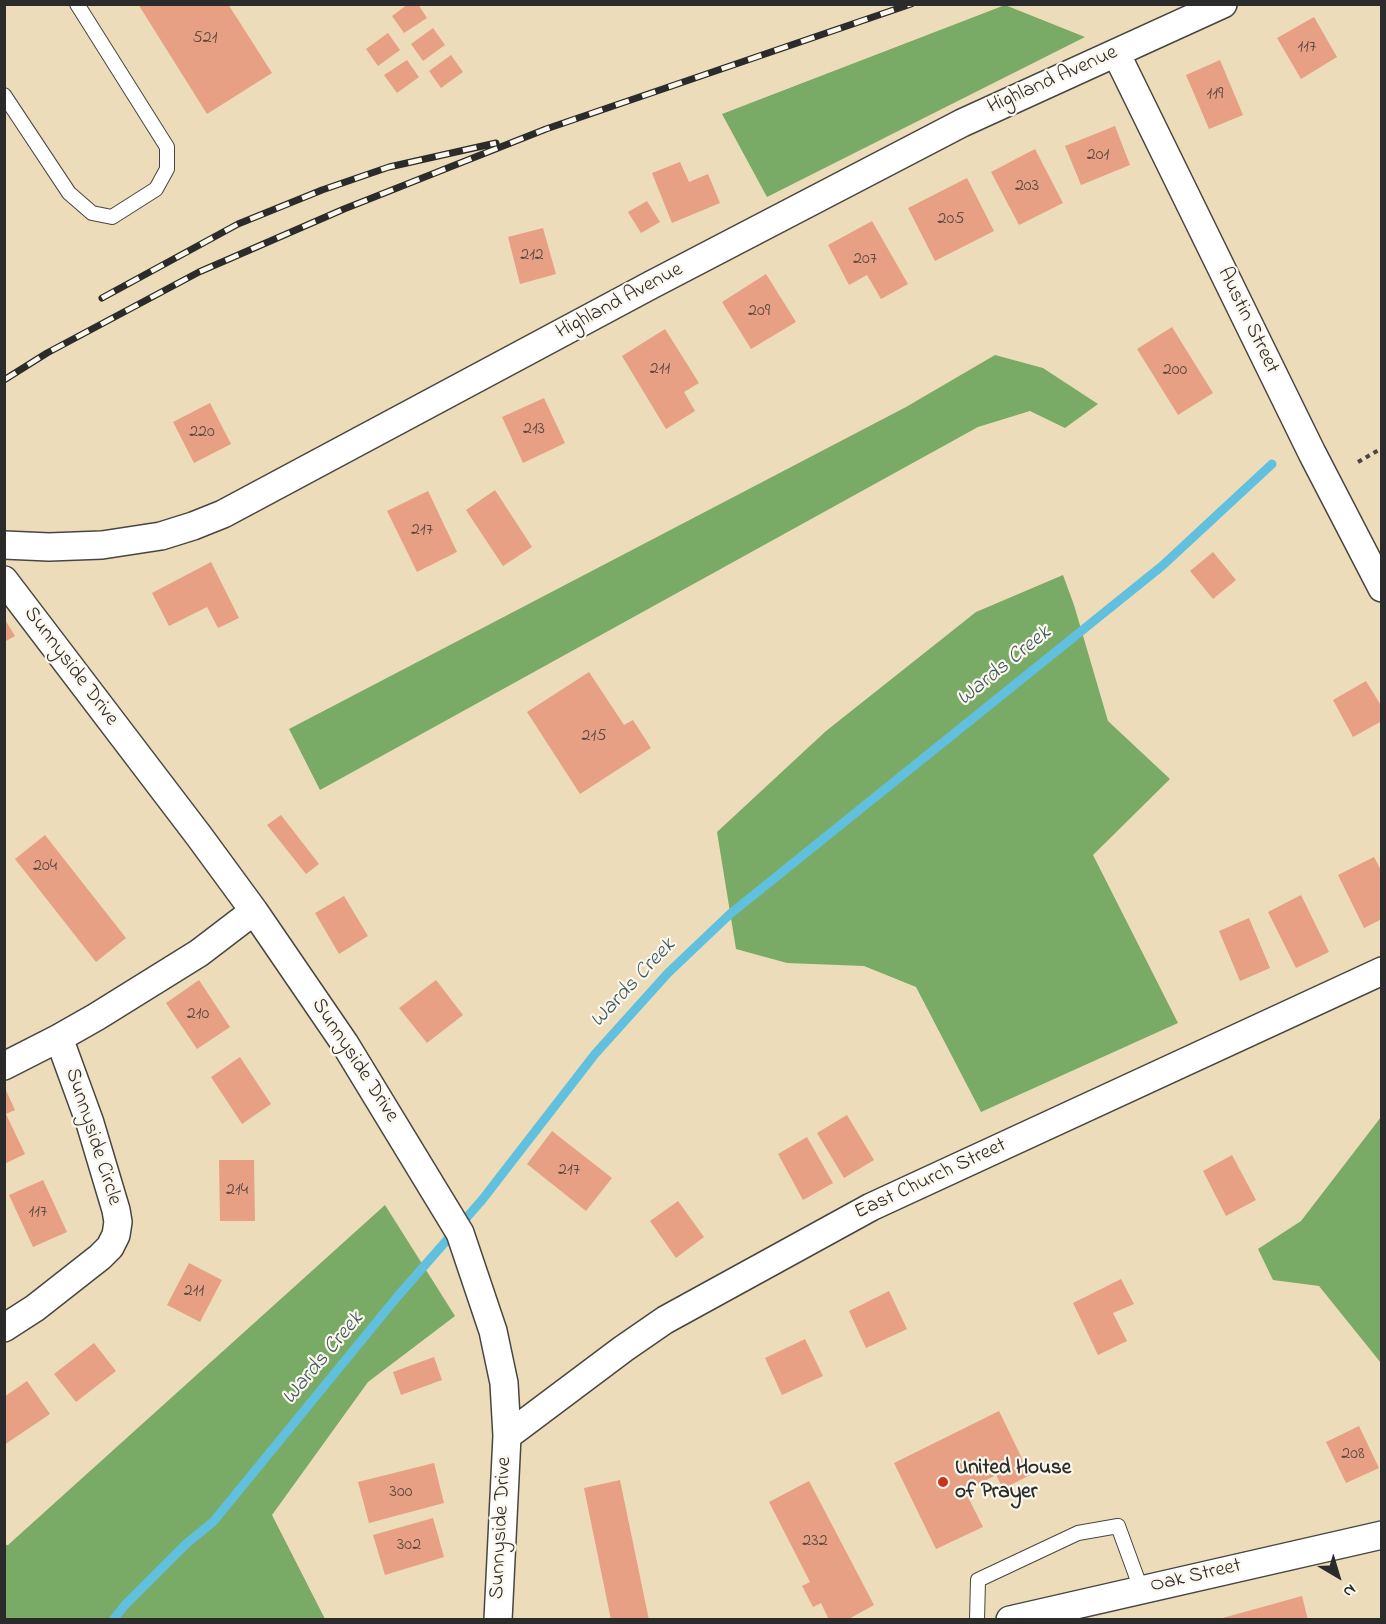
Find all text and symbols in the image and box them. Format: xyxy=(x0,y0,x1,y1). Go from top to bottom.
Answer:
house number: 521 xyxy=(193,28,217,50)
house number: 117 xyxy=(1298,37,1316,59)
street label: Highland Avenue xyxy=(984,41,1122,121)
house number: 119 xyxy=(1207,84,1223,106)
house number: 201 xyxy=(1087,145,1109,167)
house number: 203 xyxy=(1015,176,1039,198)
house number: 205 xyxy=(937,209,965,231)
house number: 212 xyxy=(520,245,544,267)
house number: 207 xyxy=(853,249,877,271)
street label: Highland Avenue xyxy=(552,258,688,346)
street label: Austin Street xyxy=(1210,264,1284,378)
house number: 209 xyxy=(748,301,770,323)
house number: 211 xyxy=(650,359,670,381)
house number: 200 xyxy=(1163,360,1187,382)
house number: 213 xyxy=(523,419,545,441)
house number: 220 xyxy=(189,422,215,444)
house number: 217 xyxy=(411,520,433,542)
street label: Sunnyside Drive xyxy=(17,602,123,732)
water label: Wards Creek xyxy=(953,621,1057,713)
house number: 215 xyxy=(582,726,606,748)
house number: 204 xyxy=(33,856,57,878)
water label: Wards Creek xyxy=(586,934,682,1034)
street label: Sunnyside Drive xyxy=(305,994,403,1128)
house number: 210 xyxy=(187,1004,209,1026)
street label: Sunnyside Circle xyxy=(58,1065,126,1209)
street label: East Church Street xyxy=(851,1134,1011,1226)
house number: 217 xyxy=(558,1160,580,1182)
house number: 214 xyxy=(226,1180,248,1202)
house number: 117 xyxy=(29,1202,47,1224)
house number: 211 xyxy=(184,1281,204,1303)
water label: Wards Creek xyxy=(278,1307,370,1411)
house number: 208 xyxy=(1341,1444,1365,1466)
street label: Sunnyside Drive xyxy=(486,1456,518,1600)
place label: United House of Prayer xyxy=(955,1457,1071,1507)
marker: United House of Prayer xyxy=(936,1475,950,1489)
house number: 300 xyxy=(390,1482,412,1504)
house number: 232 xyxy=(802,1531,828,1553)
house number: 302 xyxy=(397,1535,421,1557)
north arrow xyxy=(1308,1546,1368,1606)
street label: Oak Street xyxy=(1148,1554,1244,1600)
text: N xyxy=(1337,1577,1361,1603)

